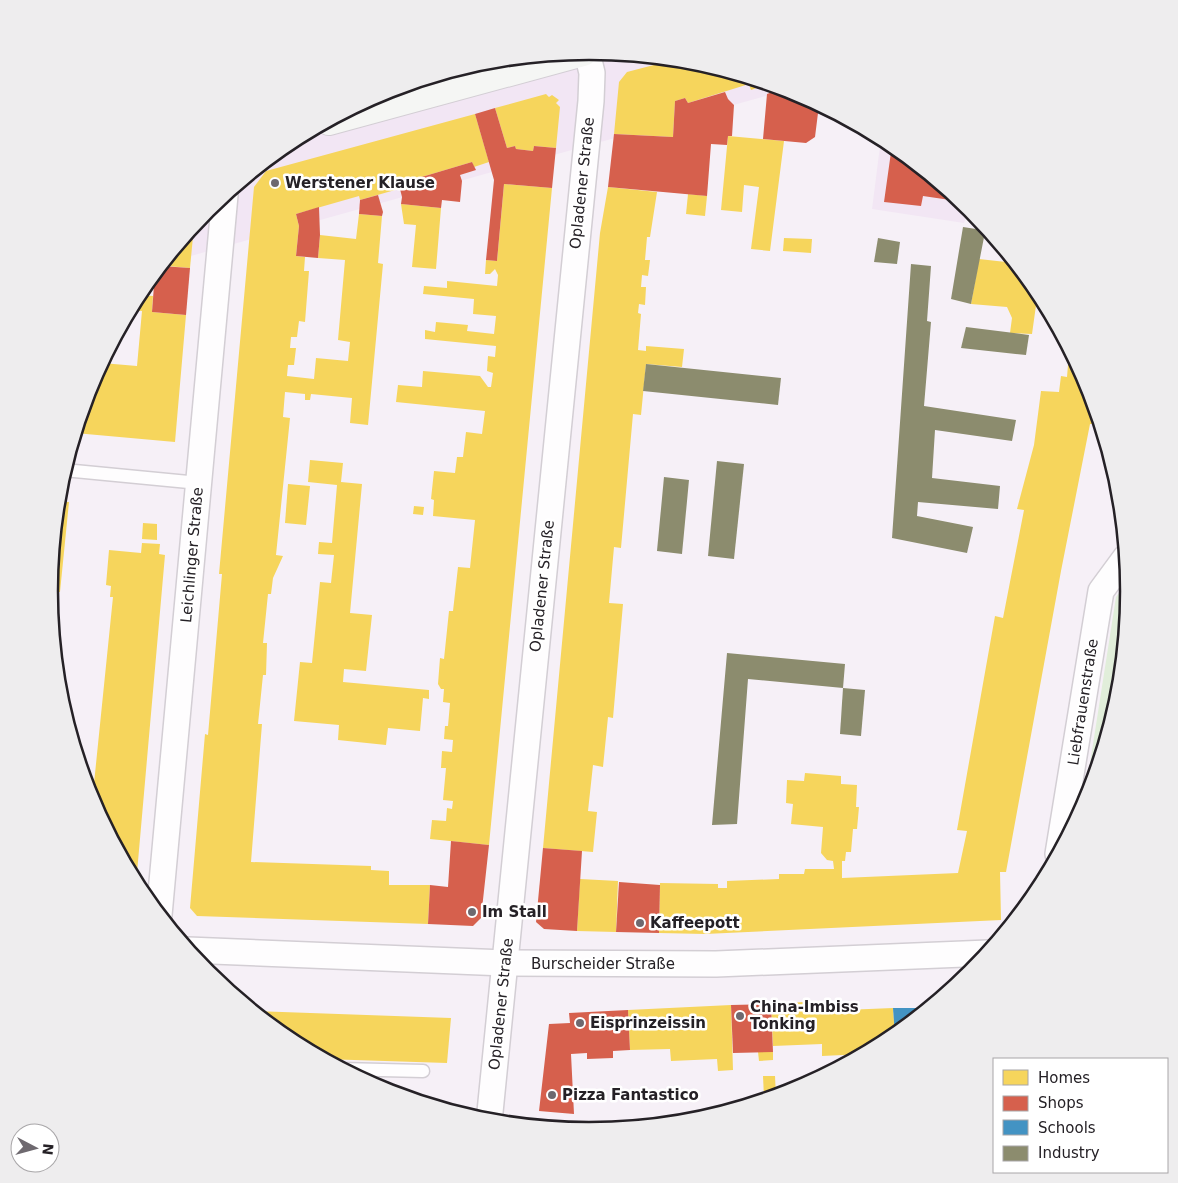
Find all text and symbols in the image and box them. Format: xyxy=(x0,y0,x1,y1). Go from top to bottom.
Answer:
street label: Opladener Straße xyxy=(566,116,598,250)
place label: Werstener Klause xyxy=(285,174,435,192)
marker: Werstener Klause xyxy=(269,177,281,189)
street label: Leichlinger Straße xyxy=(177,486,207,624)
street label: Opladener Straße xyxy=(526,519,558,653)
street label: Liebfrauenstraße xyxy=(1064,637,1102,767)
place label: Im Stall xyxy=(482,903,547,921)
marker: Im Stall xyxy=(466,906,478,918)
place label: Kaffeepott xyxy=(650,914,740,932)
marker: Kaffeepott xyxy=(634,917,646,929)
street label: Opladener Straße xyxy=(485,937,517,1071)
street label: Burscheider Straße xyxy=(531,955,675,973)
place label: China-Imbiss Tonking xyxy=(750,998,859,1033)
marker: China-Imbiss Tonking xyxy=(734,1010,746,1022)
place label: Eisprinzeissin xyxy=(590,1014,706,1032)
marker: Eisprinzeissin xyxy=(574,1017,586,1029)
legend xyxy=(993,1058,1168,1173)
text: Homes xyxy=(1038,1069,1090,1087)
place label: Pizza Fantastico xyxy=(562,1086,699,1104)
marker: Pizza Fantastico xyxy=(546,1089,558,1101)
text: Shops xyxy=(1038,1094,1084,1112)
text: Schools xyxy=(1038,1119,1096,1137)
north arrow xyxy=(10,1123,60,1173)
text: N xyxy=(39,1143,56,1156)
text: Industry xyxy=(1038,1144,1100,1162)

